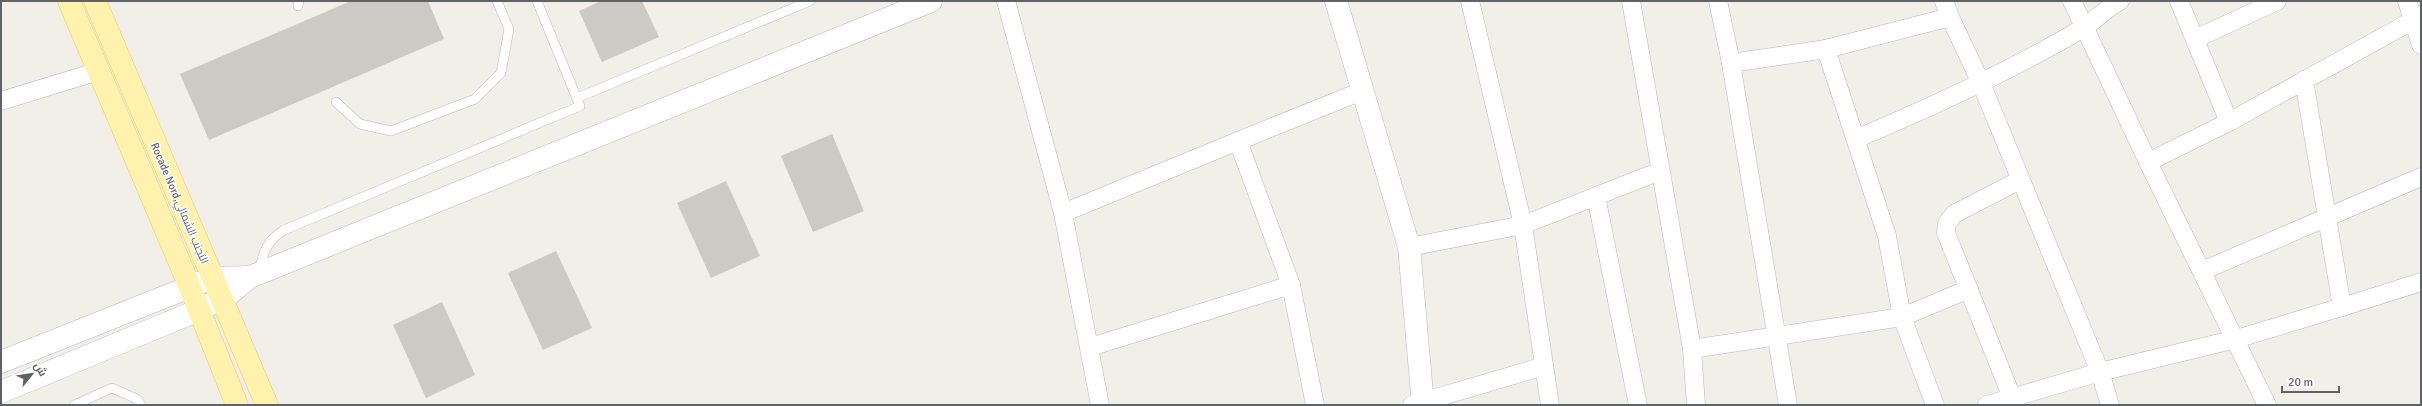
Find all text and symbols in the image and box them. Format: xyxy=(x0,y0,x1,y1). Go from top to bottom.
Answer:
street label: Rocade Nord,التجنب الشمالي xyxy=(146,141,211,267)
north arrow xyxy=(12,354,52,394)
text: ش xyxy=(31,360,49,379)
scale bar xyxy=(2282,368,2339,394)
text: 20 m xyxy=(2288,375,2313,390)

